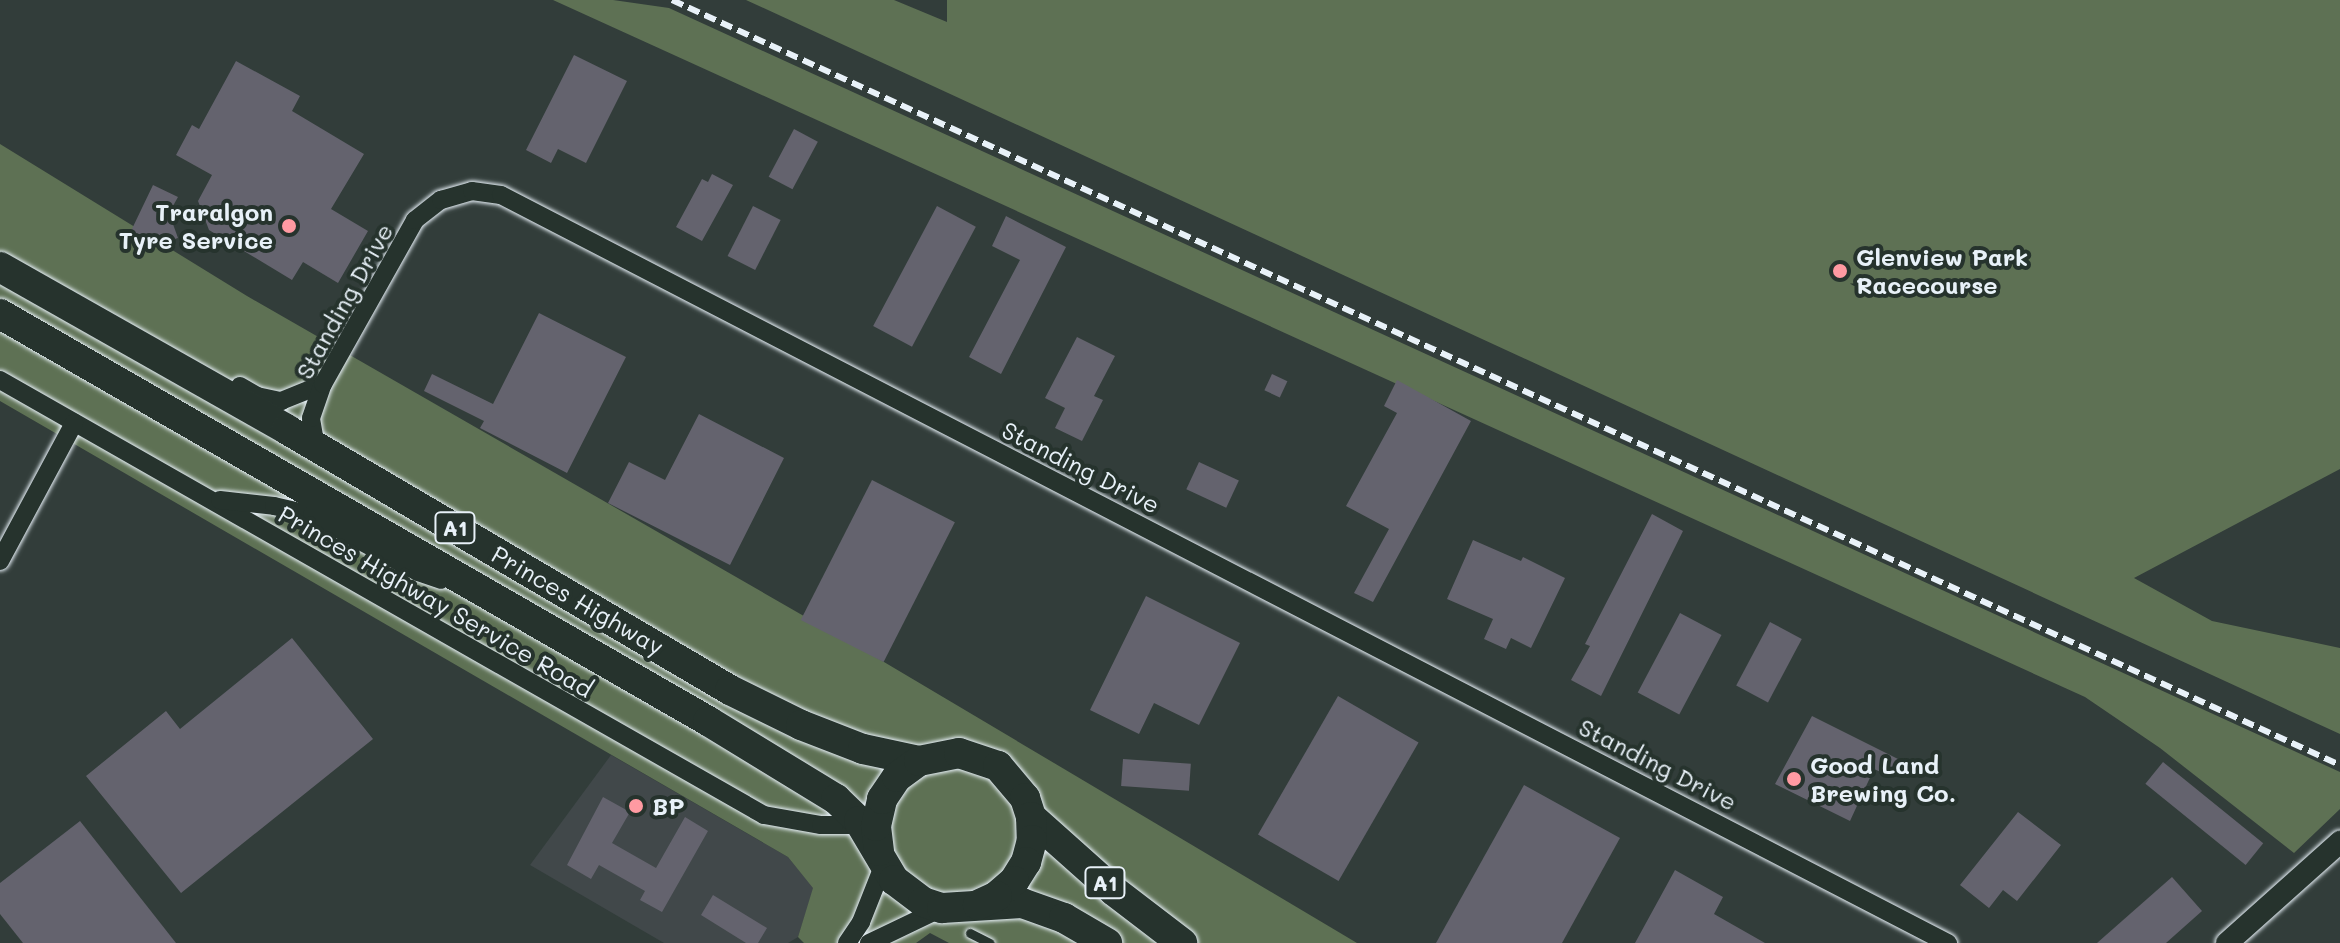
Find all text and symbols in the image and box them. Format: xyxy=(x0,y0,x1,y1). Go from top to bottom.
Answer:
place label: Traralgon Tyre Service xyxy=(119,198,273,254)
marker: Traralgon Tyre Service xyxy=(280,217,298,235)
street label: Standing Drive xyxy=(289,218,399,384)
place label: Glenview Park Racecourse xyxy=(1856,243,2028,299)
marker: Glenview Park Racecourse xyxy=(1831,262,1849,280)
street label: Standing Drive xyxy=(997,415,1165,519)
street label: Princes Highway Service Road xyxy=(274,499,598,703)
road number: A1 xyxy=(433,510,477,546)
street label: Princes Highway xyxy=(487,539,669,661)
street label: Standing Drive xyxy=(1574,712,1742,816)
place label: Good Land Brewing Co. xyxy=(1810,751,1956,807)
marker: Good Land Brewing Co. xyxy=(1785,770,1803,788)
place label: BP xyxy=(652,792,685,820)
marker: BP xyxy=(627,797,645,815)
road number: A1 xyxy=(1083,865,1127,901)

